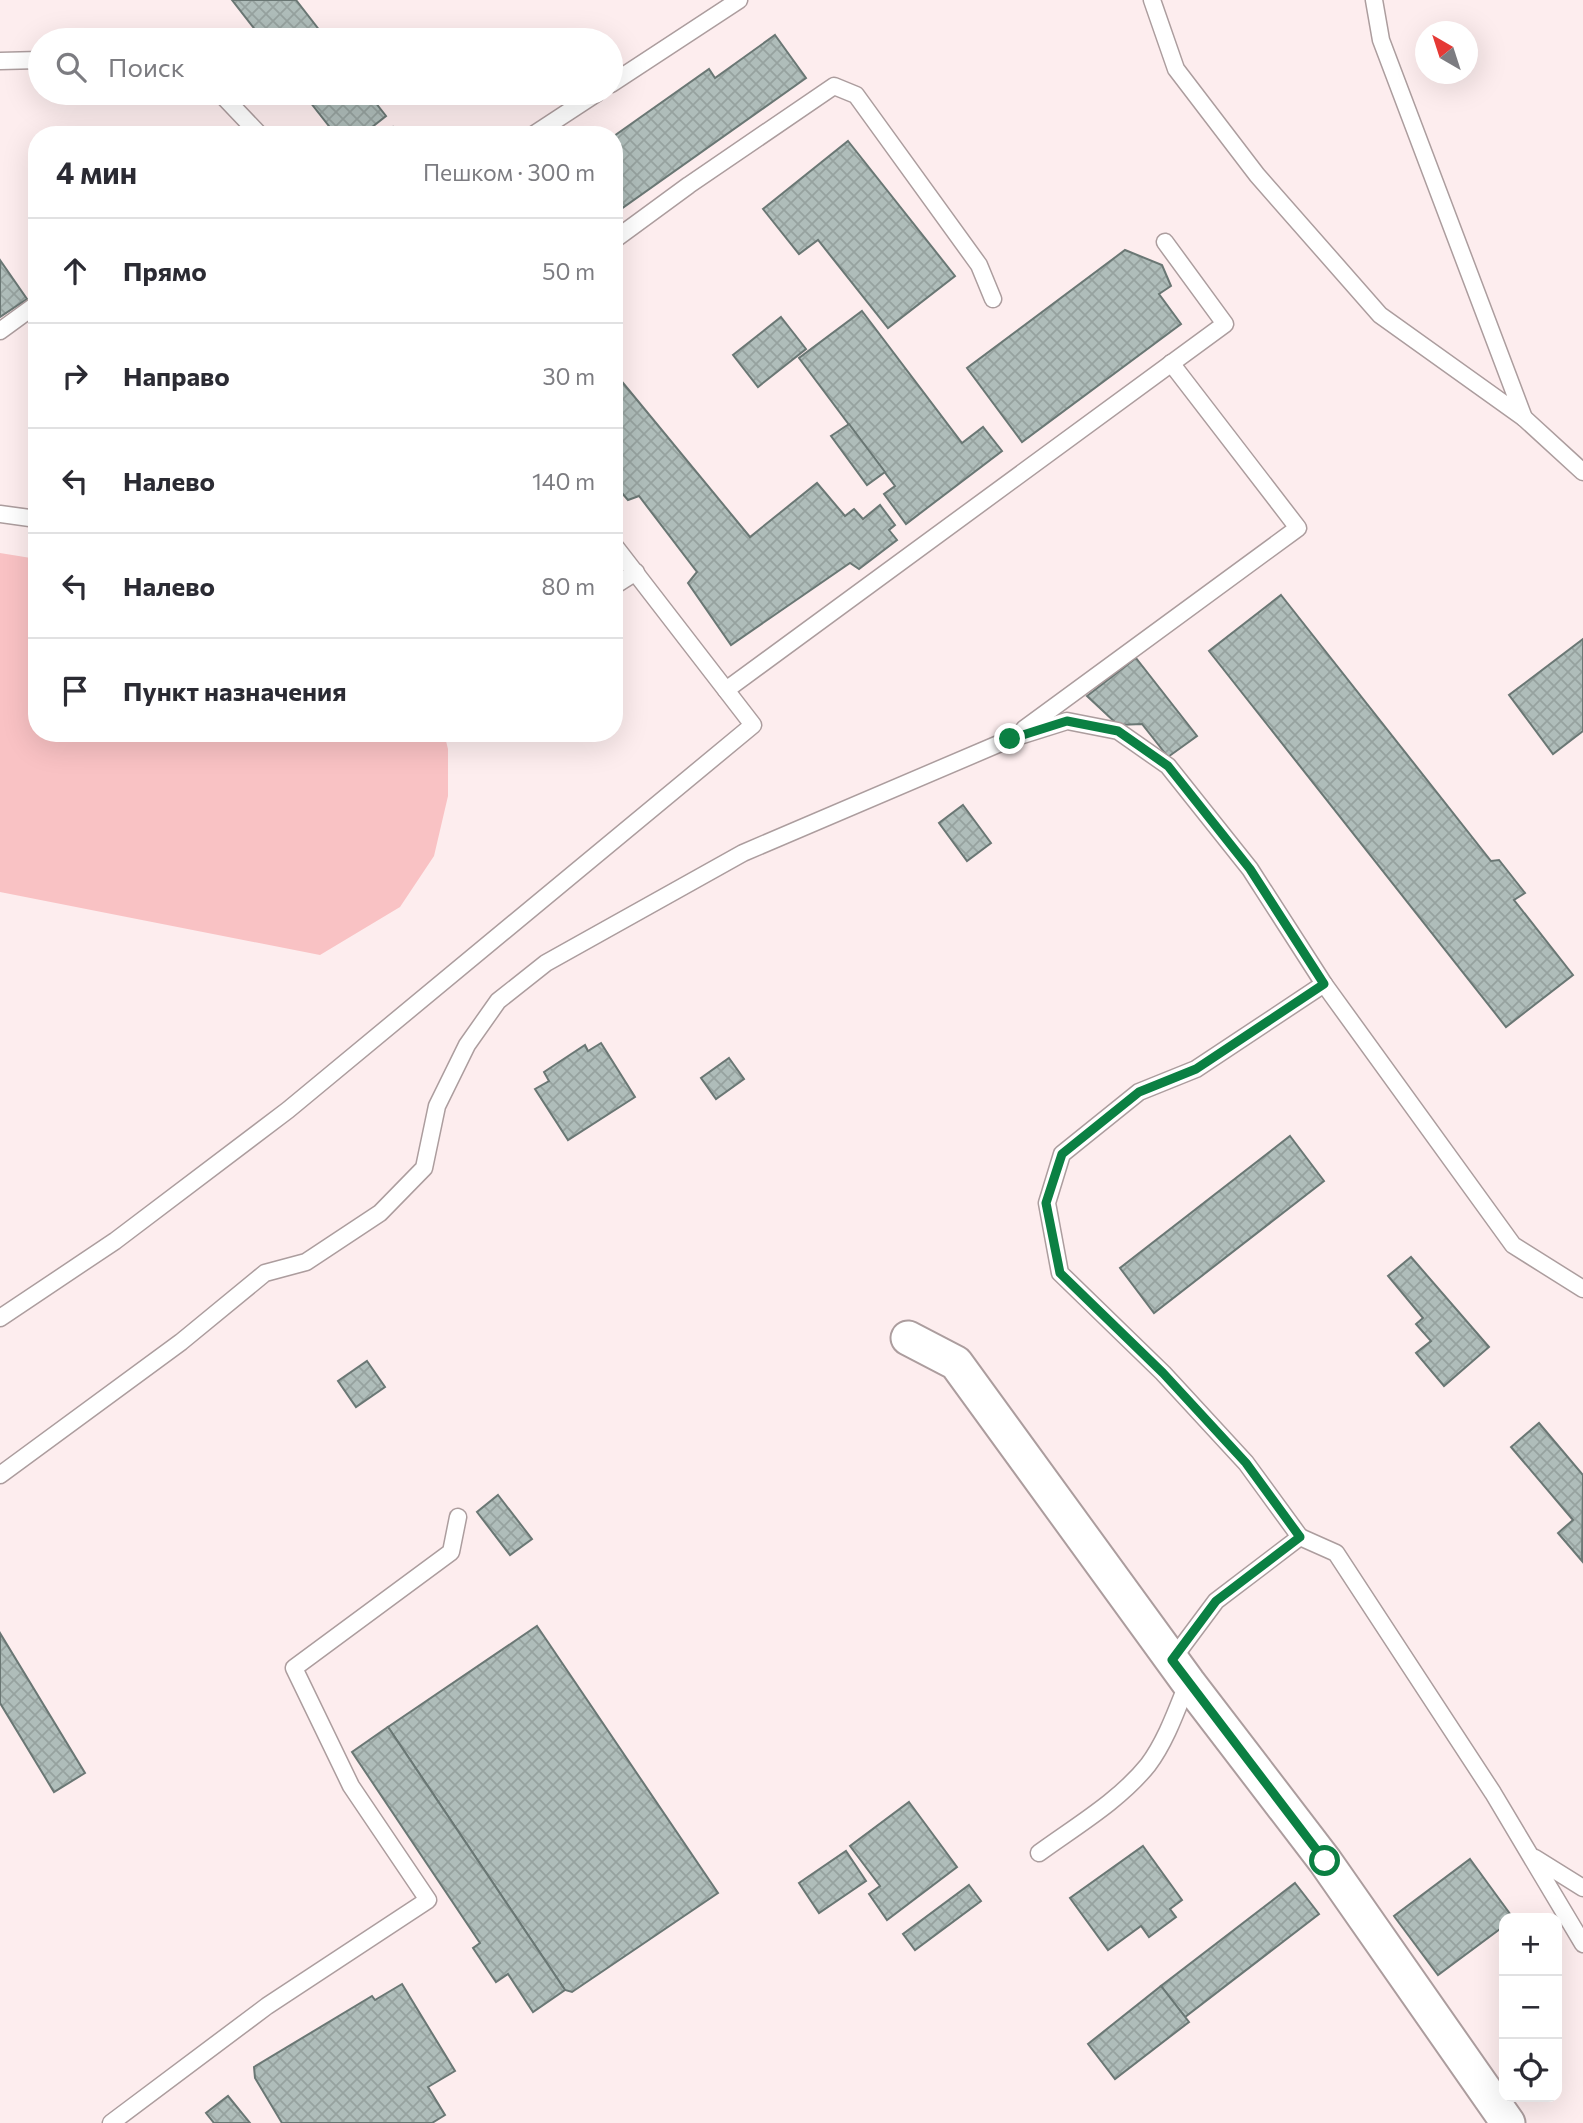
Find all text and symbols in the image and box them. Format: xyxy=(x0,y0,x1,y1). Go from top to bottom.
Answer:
north arrow xyxy=(1415,21,1478,84)
search box xyxy=(28,28,623,105)
icon: search xyxy=(52,48,90,86)
text: Поиск xyxy=(108,51,185,82)
text: 4 мин xyxy=(56,153,137,190)
text: Пешком · 300 m xyxy=(423,158,595,186)
icon: ahead xyxy=(56,252,94,290)
text: Прямо xyxy=(123,255,207,286)
text: 50 m xyxy=(542,257,595,285)
icon: right xyxy=(56,357,94,395)
text: Направо xyxy=(123,360,230,391)
text: 30 m xyxy=(542,362,595,390)
icon: left xyxy=(56,462,94,500)
text: Налево xyxy=(123,465,215,496)
text: 140 m xyxy=(532,467,595,495)
icon: left xyxy=(56,567,94,605)
text: Налево xyxy=(123,570,215,601)
text: 80 m xyxy=(542,572,595,600)
icon: arrive xyxy=(56,672,94,710)
text: Пункт назначения xyxy=(123,675,347,706)
route end xyxy=(994,723,1025,754)
route start xyxy=(1309,1845,1340,1876)
map controls xyxy=(1499,1913,1562,2102)
button: + xyxy=(1499,1913,1562,1976)
button: − xyxy=(1499,1976,1562,2039)
button: locate xyxy=(1499,2039,1562,2102)

